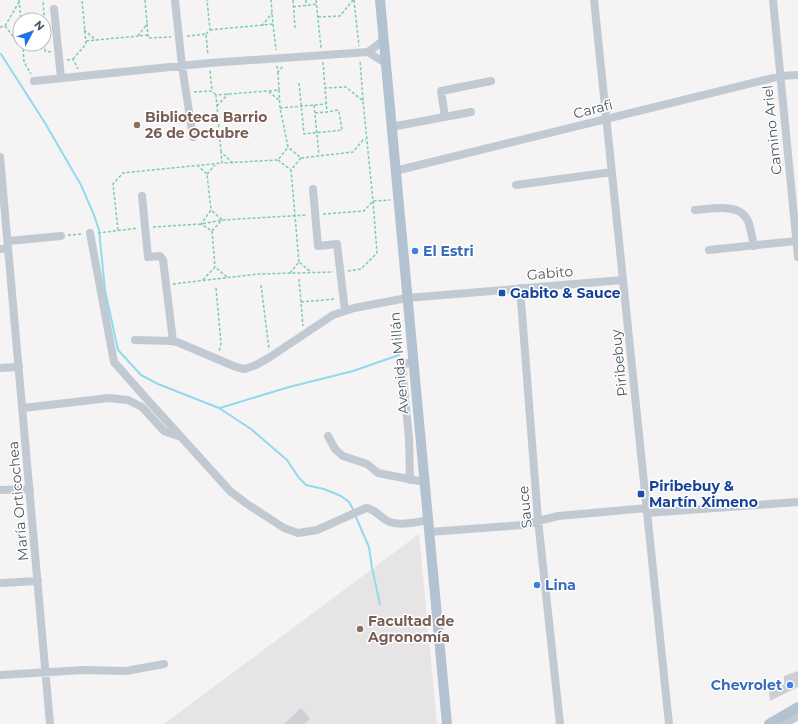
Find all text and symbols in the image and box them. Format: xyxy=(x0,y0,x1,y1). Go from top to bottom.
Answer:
north arrow xyxy=(12,12,52,52)
text: N xyxy=(31,17,48,33)
street label: Camino Ariel xyxy=(758,84,786,176)
street label: Carafi xyxy=(571,95,615,123)
place label: Biblioteca Barrio 26 de Octubre xyxy=(145,108,267,142)
marker: Biblioteca Barrio 26 de Octubre xyxy=(132,120,142,130)
place label: El Estri xyxy=(423,242,474,260)
marker: El Estri xyxy=(410,246,420,256)
street label: Gabito xyxy=(526,262,574,284)
place label: Gabito & Sauce xyxy=(510,284,621,302)
marker: Gabito & Sauce xyxy=(497,288,507,298)
street label: Avenida Millán xyxy=(386,311,412,415)
street label: Piribebuy xyxy=(606,328,631,397)
street label: María Orticochea xyxy=(4,440,32,562)
place label: Piribebuy & Martín Ximeno xyxy=(649,477,758,511)
street label: Sauce xyxy=(514,485,536,529)
marker: Piribebuy & Martín Ximeno xyxy=(636,489,646,499)
place label: Lina xyxy=(545,576,576,594)
marker: Lina xyxy=(532,580,542,590)
place label: Facultad de Agronomía xyxy=(367,612,454,646)
marker: Facultad de Agronomía xyxy=(355,624,365,634)
place label: Chevrolet xyxy=(711,676,782,694)
marker: Chevrolet xyxy=(785,680,795,690)

